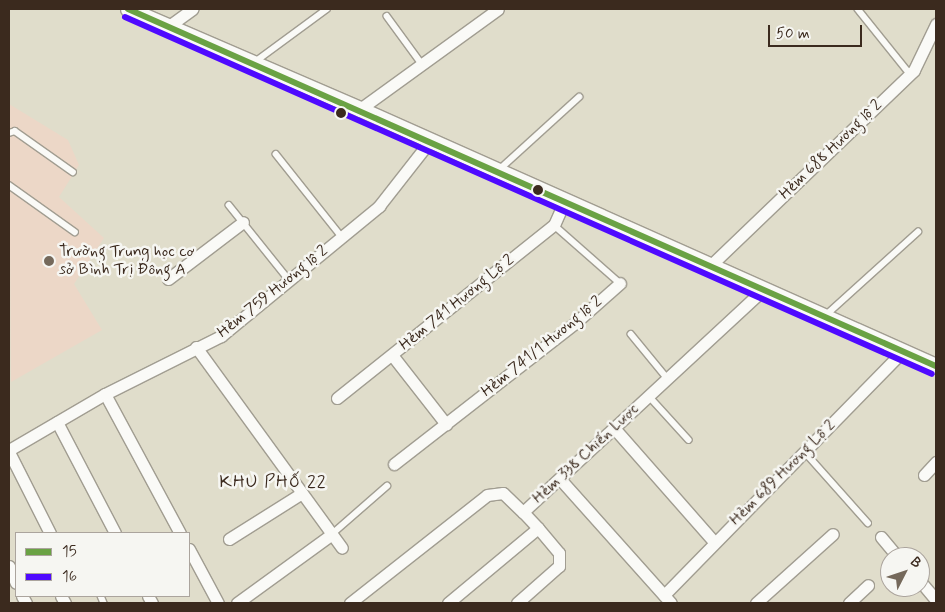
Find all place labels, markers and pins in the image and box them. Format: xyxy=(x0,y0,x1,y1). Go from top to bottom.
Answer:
unlabelled marker xyxy=(336,108,346,118)
unlabelled marker xyxy=(533,185,543,195)
place label: Trường Trung học cơ sở Bình Trị Đông A xyxy=(59,242,195,280)
marker: Trường Trung học cơ sở Bình Trị Đông A xyxy=(43,255,55,267)

